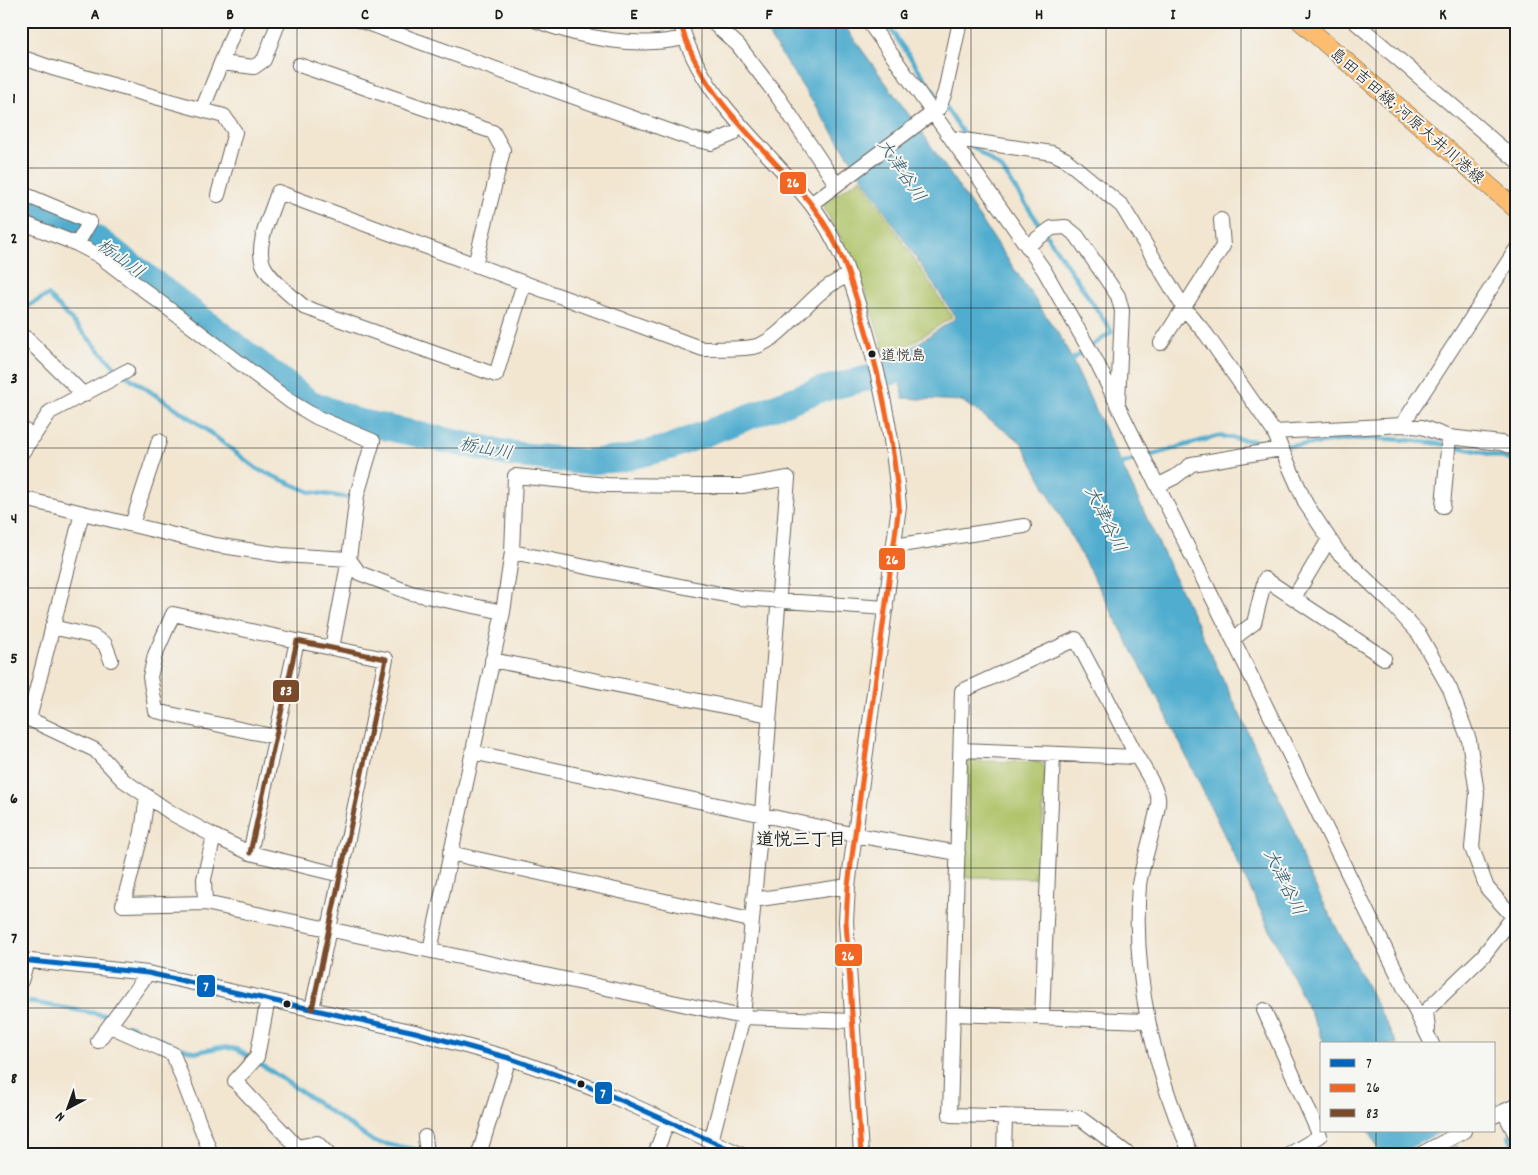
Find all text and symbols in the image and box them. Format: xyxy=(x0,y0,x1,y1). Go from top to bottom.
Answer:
text: A xyxy=(91,4,100,27)
text: B xyxy=(226,4,234,27)
text: C xyxy=(361,4,369,27)
text: D xyxy=(495,4,504,27)
text: E xyxy=(630,4,638,27)
text: F xyxy=(765,4,773,27)
text: G xyxy=(900,4,908,27)
text: H xyxy=(1035,4,1043,27)
text: I xyxy=(1171,4,1177,27)
text: J xyxy=(1305,4,1311,27)
text: K xyxy=(1439,4,1447,27)
street label: 島田吉田線; 河原大井川港線 xyxy=(1324,43,1489,191)
text: 1 xyxy=(12,88,16,111)
water label: 大津谷川 xyxy=(869,135,930,208)
line badge: 26 xyxy=(779,171,807,195)
text: 26 xyxy=(787,174,800,194)
text: 2 xyxy=(11,228,18,251)
water label: 栃山川 xyxy=(90,234,149,286)
place label: 道悦島 xyxy=(881,346,926,368)
marker: 道悦島 xyxy=(867,349,877,359)
text: 3 xyxy=(10,368,18,391)
water label: 栃山川 xyxy=(457,433,514,468)
water label: 大津谷川 xyxy=(1077,482,1131,558)
text: 4 xyxy=(11,508,17,531)
line badge: 26 xyxy=(878,547,906,571)
text: 26 xyxy=(886,551,899,571)
text: 5 xyxy=(10,648,18,671)
line badge: 83 xyxy=(272,679,300,703)
text: 83 xyxy=(280,682,292,702)
text: 6 xyxy=(10,788,18,811)
district label: 道悦三丁目 xyxy=(756,829,846,854)
water label: 大津谷川 xyxy=(1256,845,1310,921)
text: 7 xyxy=(11,928,17,951)
line badge: 26 xyxy=(834,943,863,967)
text: 26 xyxy=(842,947,855,967)
line badge: 7 xyxy=(196,974,216,998)
text: 7 xyxy=(203,978,209,998)
unlabelled marker xyxy=(282,999,292,1009)
legend xyxy=(1320,1042,1496,1132)
text: 7 xyxy=(1366,1054,1372,1076)
text: 8 xyxy=(11,1068,18,1091)
text: 26 xyxy=(1366,1078,1380,1100)
unlabelled marker xyxy=(576,1079,586,1089)
line badge: 7 xyxy=(594,1081,613,1105)
north arrow xyxy=(42,1082,92,1132)
text: 7 xyxy=(600,1085,606,1105)
text: 83 xyxy=(1366,1104,1379,1126)
text: N xyxy=(52,1106,70,1126)

